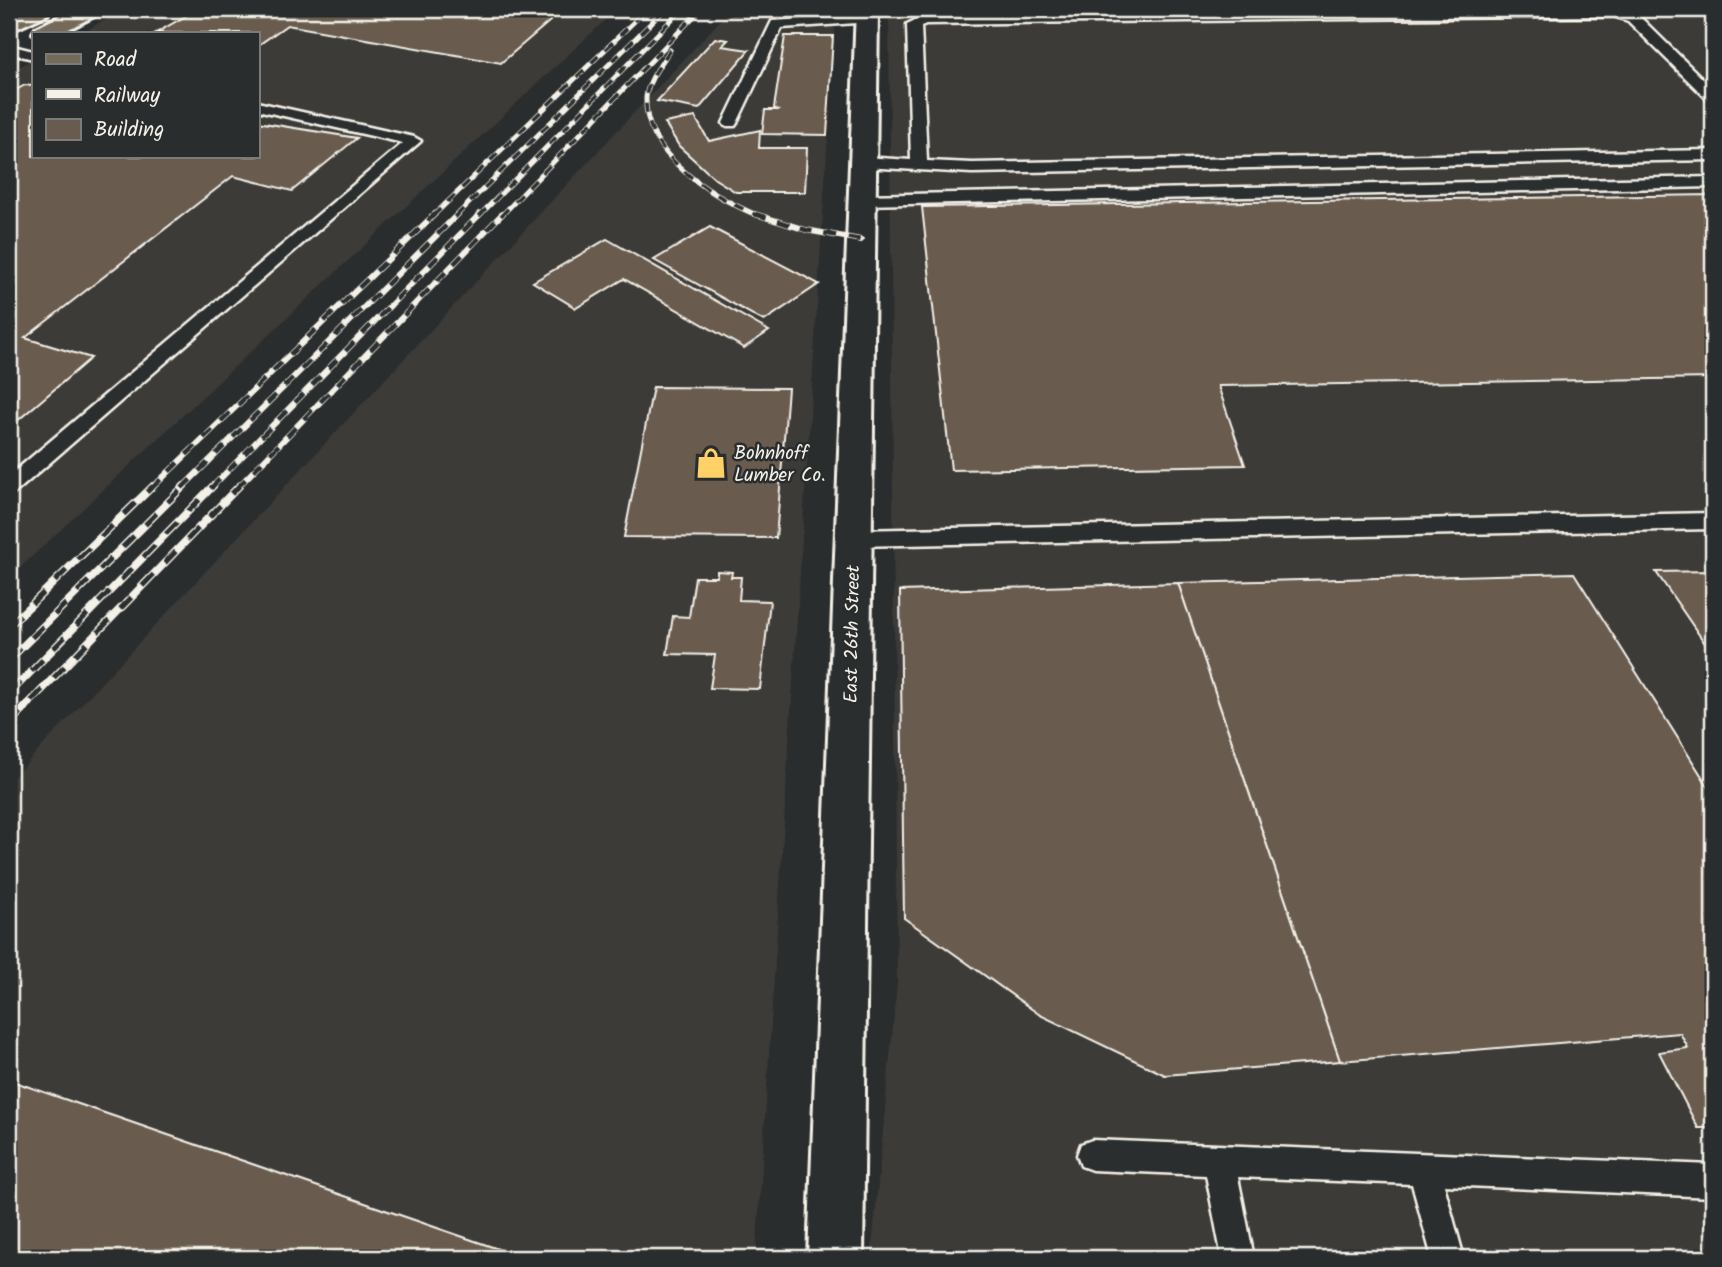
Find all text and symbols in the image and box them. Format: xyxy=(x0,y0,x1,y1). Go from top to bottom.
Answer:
legend xyxy=(32,32,259,158)
text: Road xyxy=(94,44,137,77)
text: Railway xyxy=(94,80,160,113)
text: Building xyxy=(94,114,164,147)
place label: Bohnhoff Lumber Co. xyxy=(734,439,826,491)
shop icon: Bohnhoff Lumber Co. xyxy=(694,446,728,480)
street label: East 26th Street xyxy=(837,564,869,703)

